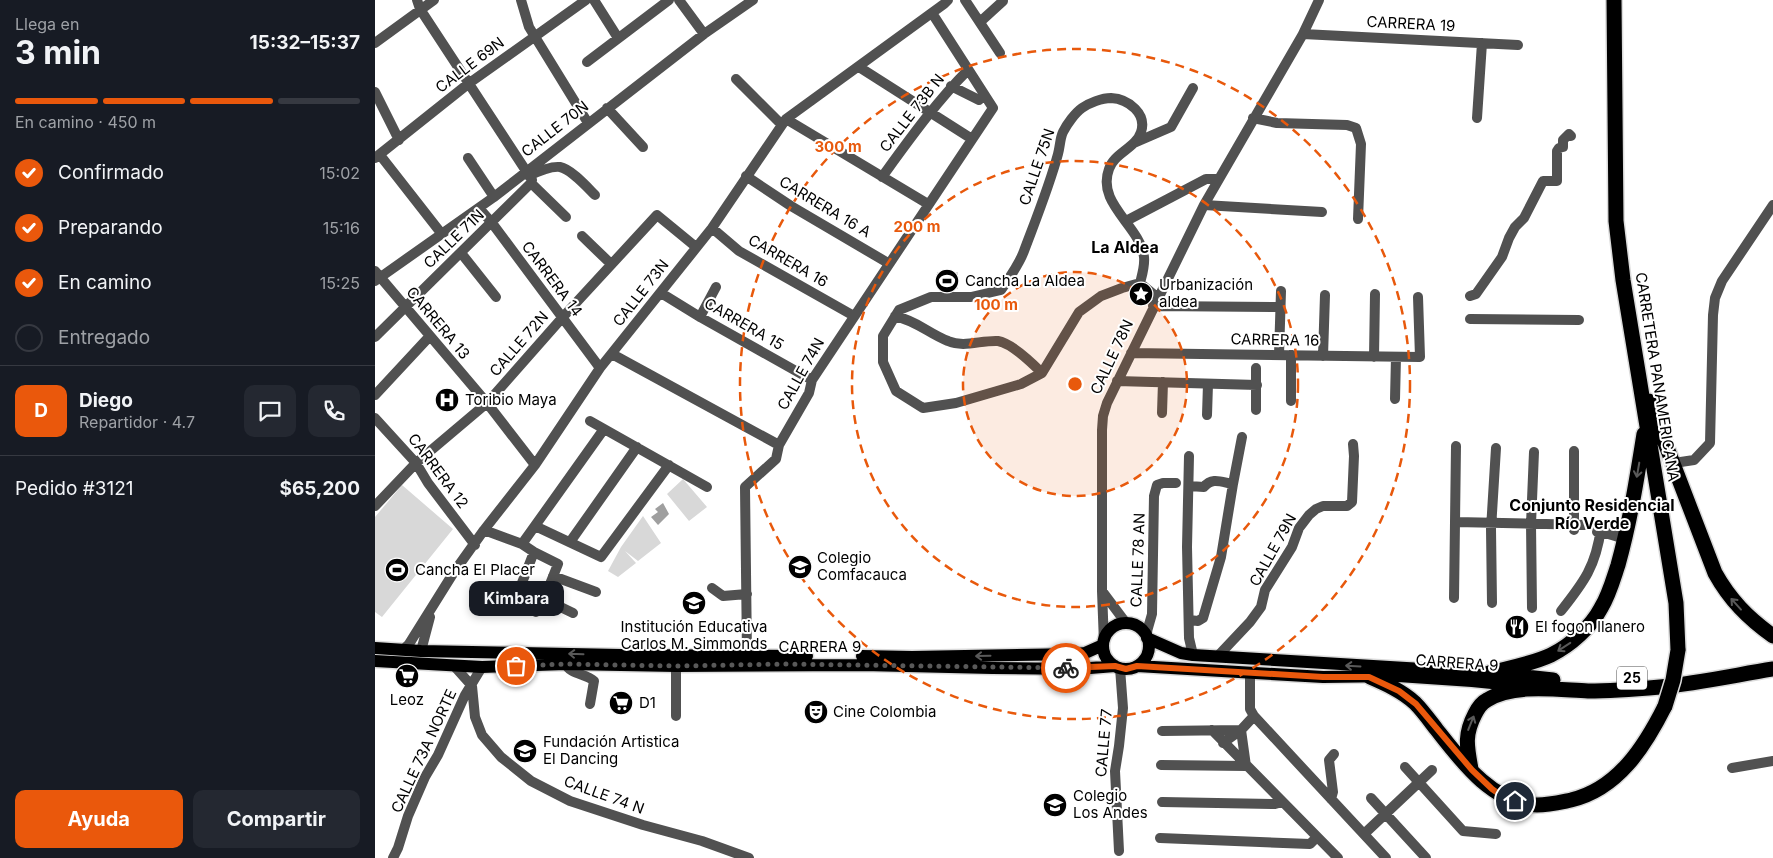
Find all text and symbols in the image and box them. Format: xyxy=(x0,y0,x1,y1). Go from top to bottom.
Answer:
street label: CARRERA 19 xyxy=(1366,12,1456,35)
text: Llega en xyxy=(15,14,79,34)
text: 15:32–15:37 xyxy=(250,31,360,54)
text: 3 min xyxy=(15,33,101,72)
street label: CALLE 69N xyxy=(432,33,508,97)
street label: CALLE 73B N xyxy=(875,70,948,156)
street label: CALLE 70N xyxy=(517,96,592,161)
text: En camino · 450 m xyxy=(15,112,156,132)
street label: CALLE 75N xyxy=(1015,126,1059,208)
text: 300 m xyxy=(814,137,862,156)
icon: check xyxy=(15,159,43,187)
text: Confirmado xyxy=(58,161,164,184)
text: 15:02 xyxy=(319,163,360,183)
street label: CARRERA 16 A xyxy=(776,172,875,241)
street label: CALLE 71N xyxy=(419,205,488,272)
icon: check xyxy=(15,214,43,242)
text: Preparando xyxy=(58,216,163,239)
text: 200 m xyxy=(894,217,940,236)
text: 15:16 xyxy=(323,218,360,238)
street label: CARRERA 16 xyxy=(745,230,832,291)
street label: CARRERA 14 xyxy=(518,237,587,320)
district label: La Aldea xyxy=(1091,237,1159,257)
street label: CALLE 73N xyxy=(608,255,673,330)
sports icon: Cancha La Aldea xyxy=(934,268,960,294)
icon: check xyxy=(15,269,43,297)
text: En camino xyxy=(58,271,152,294)
place label: Cancha La Aldea xyxy=(965,271,1085,290)
street label: CARRETERA PANAMERICANA xyxy=(1632,271,1683,483)
text: 15:25 xyxy=(320,273,360,293)
place label: Urbanización aldea xyxy=(1159,275,1253,311)
place icon: Urbanización aldea xyxy=(1128,281,1154,307)
street label: CARRERA 13 xyxy=(403,283,474,363)
street label: CARRERA 15 xyxy=(701,293,787,354)
text: 100 m xyxy=(974,295,1018,314)
street label: CALLE 72N xyxy=(485,307,552,380)
street label: CALLE 78N xyxy=(1086,316,1137,397)
text: Entregado xyxy=(58,326,150,349)
street label: CARRERA 16 xyxy=(1230,329,1320,350)
street label: CALLE 74N xyxy=(773,334,828,413)
centre of rings xyxy=(1066,375,1084,393)
button: chat xyxy=(244,385,296,437)
button: phone xyxy=(308,385,360,437)
hospital icon: Toribio Maya xyxy=(434,387,460,413)
text: Diego xyxy=(79,389,133,412)
place label: Toribio Maya xyxy=(465,390,557,409)
text: D xyxy=(34,399,48,422)
text: Repartidor · 4.7 xyxy=(79,412,195,432)
street label: CARRERA 12 xyxy=(404,430,473,512)
one-way arrow xyxy=(1633,462,1643,478)
text: Pedido #3121 xyxy=(15,477,134,500)
text: $65,200 xyxy=(280,477,360,500)
district label: Conjunto Residencial Río Verde xyxy=(1509,495,1675,533)
street label: CALLE 79N xyxy=(1245,510,1300,589)
street label: CALLE 78 AN xyxy=(1126,512,1149,608)
place label: Colegio Comfacauca xyxy=(817,548,907,584)
school or university icon: Colegio Comfacauca xyxy=(787,554,813,580)
sports icon: Cancha El Placer xyxy=(384,557,410,583)
place label: Cancha El Placer xyxy=(415,560,535,579)
callout: Kimbara xyxy=(469,581,563,616)
text: Kimbara xyxy=(484,588,549,608)
school or university icon: Institución Educativa Carlos M. Simmonds xyxy=(681,590,707,616)
one-way arrow xyxy=(1731,598,1742,611)
restaurant icon: El fogon llanero xyxy=(1504,614,1530,640)
place label: Institución Educativa Carlos M. Simmonds xyxy=(621,617,767,653)
place label: El fogon llanero xyxy=(1535,617,1645,636)
street label: CARRERA 9 xyxy=(779,637,861,656)
one-way arrow xyxy=(1557,642,1571,652)
courier xyxy=(1041,643,1091,693)
pin xyxy=(495,645,537,687)
one-way arrow xyxy=(568,649,584,658)
street label: CARRERA 9 xyxy=(1415,650,1499,675)
one-way arrow xyxy=(976,651,992,661)
icon: bag xyxy=(502,652,530,680)
icon: bike xyxy=(1052,654,1080,682)
one-way arrow xyxy=(1345,661,1361,670)
supermarket icon: Leoz xyxy=(394,663,420,689)
road number: 25 xyxy=(1617,666,1647,690)
street label: CALLE 73A NORTE xyxy=(387,686,461,816)
place label: Leoz xyxy=(390,690,424,709)
supermarket icon: D1 xyxy=(608,690,634,716)
place label: D1 xyxy=(639,693,656,712)
theatre icon: Cine Colombia xyxy=(803,699,829,725)
place label: Cine Colombia xyxy=(833,702,936,721)
street label: CALLE 77 xyxy=(1091,708,1116,778)
one-way arrow xyxy=(1467,716,1476,731)
place label: Fundación Artistica El Dancing xyxy=(543,732,679,768)
school or university icon: Fundación Artistica El Dancing xyxy=(512,738,538,764)
street label: CALLE 74 N xyxy=(561,771,647,818)
pin xyxy=(1494,780,1536,822)
place label: Colegio Los Andes xyxy=(1073,786,1148,822)
icon: home xyxy=(1501,787,1529,815)
button: Ayuda xyxy=(15,790,183,848)
button: Compartir xyxy=(193,790,360,848)
school or university icon: Colegio Los Andes xyxy=(1042,792,1068,818)

